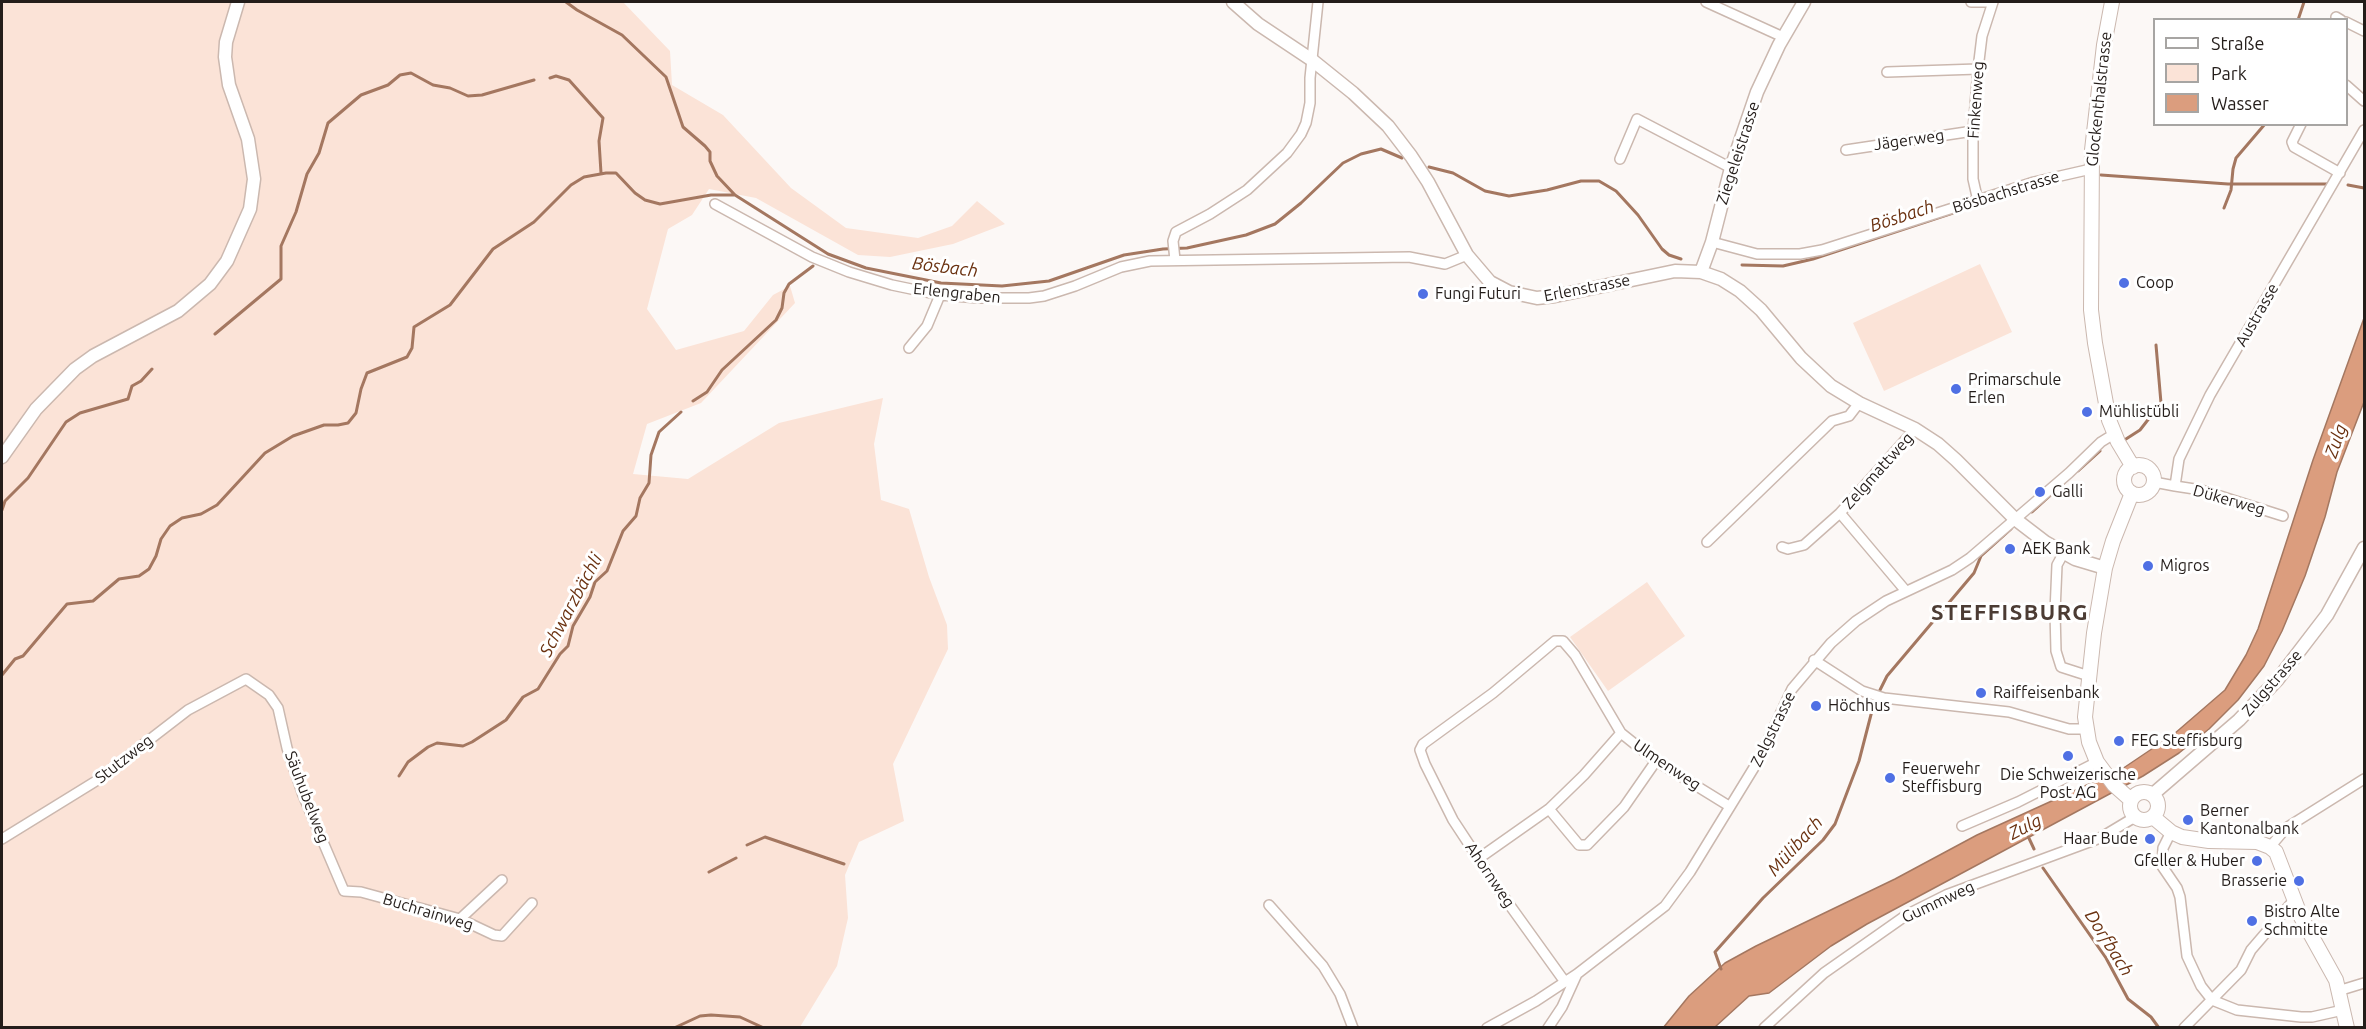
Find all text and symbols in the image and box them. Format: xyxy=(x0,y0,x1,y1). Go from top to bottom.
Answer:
legend xyxy=(2153,18,2348,126)
street label: Glockenthalstrasse xyxy=(2082,31,2116,167)
text: Straße xyxy=(2211,33,2264,53)
street label: Finkenweg xyxy=(1964,61,1988,139)
text: Park xyxy=(2211,63,2247,83)
text: Wasser xyxy=(2211,93,2269,113)
street label: Ziegeleistrasse xyxy=(1712,99,1764,207)
street label: Jägerweg xyxy=(1873,126,1945,154)
street label: Bösbachstrasse xyxy=(1950,167,2062,217)
water label: Bösbach xyxy=(1867,195,1937,237)
water label: Bösbach xyxy=(911,252,979,282)
street label: Erlenstrasse xyxy=(1542,270,1632,306)
place label: Coop xyxy=(2136,273,2174,293)
marker: Coop xyxy=(2117,276,2131,290)
street label: Erlengraben xyxy=(912,279,1002,307)
street label: Austrasse xyxy=(2231,280,2283,350)
place label: Fungi Futuri xyxy=(1435,284,1521,304)
marker: Fungi Futuri xyxy=(1416,287,1430,301)
place label: Primarschule Erlen xyxy=(1968,370,2061,408)
marker: Primarschule Erlen xyxy=(1949,382,1963,396)
place label: Mühlistübli xyxy=(2099,402,2179,422)
marker: Mühlistübli xyxy=(2080,405,2094,419)
water label: Zulg xyxy=(2320,421,2352,461)
street label: Zelgmattweg xyxy=(1839,429,1917,513)
street label: Dükerweg xyxy=(2191,481,2267,519)
place label: Galli xyxy=(2052,482,2083,502)
marker: Galli xyxy=(2033,485,2047,499)
place label: AEK Bank xyxy=(2022,539,2090,559)
marker: AEK Bank xyxy=(2003,542,2017,556)
water label: Schwarzbächli xyxy=(535,550,607,660)
place label: Migros xyxy=(2160,556,2209,576)
marker: Migros xyxy=(2141,559,2155,573)
district label: STEFFISBURG xyxy=(1931,600,2089,626)
street label: Zulgstrasse xyxy=(2238,646,2306,720)
place label: Raiffeisenbank xyxy=(1993,683,2100,703)
marker: Raiffeisenbank xyxy=(1974,686,1988,700)
street label: Zelgstrasse xyxy=(1747,688,1799,770)
place label: Höchhus xyxy=(1828,696,1890,716)
marker: Höchhus xyxy=(1809,699,1823,713)
street label: Stutzweg xyxy=(91,731,157,787)
place label: FEG Steffisburg xyxy=(2131,731,2243,751)
marker: FEG Steffisburg xyxy=(2112,734,2126,748)
street label: Ulmenweg xyxy=(1630,735,1704,795)
street label: Säuhubelweg xyxy=(281,748,333,846)
marker: Die Schweizerische Post AG xyxy=(2061,749,2075,763)
place label: Feuerwehr Steffisburg xyxy=(1902,759,1982,797)
place label: Die Schweizerische Post AG xyxy=(2000,765,2136,803)
marker: Feuerwehr Steffisburg xyxy=(1883,771,1897,785)
place label: Berner Kantonalbank xyxy=(2200,801,2299,839)
water label: Zulg xyxy=(2005,810,2045,844)
water label: Mülibach xyxy=(1763,812,1827,880)
marker: Berner Kantonalbank xyxy=(2181,813,2195,827)
place label: Haar Bude xyxy=(2063,829,2138,849)
marker: Haar Bude xyxy=(2143,832,2157,846)
street label: Ahornweg xyxy=(1461,839,1519,911)
place label: Gfeller & Huber xyxy=(2134,851,2245,871)
marker: Gfeller & Huber xyxy=(2250,854,2264,868)
place label: Brasserie xyxy=(2221,871,2287,891)
marker: Brasserie xyxy=(2292,874,2306,888)
street label: Gummweg xyxy=(1899,877,1977,927)
street label: Buchrainweg xyxy=(380,889,476,935)
place label: Bistro Alte Schmitte xyxy=(2264,902,2340,940)
water label: Dorfbach xyxy=(2080,906,2138,980)
marker: Bistro Alte Schmitte xyxy=(2245,914,2259,928)

